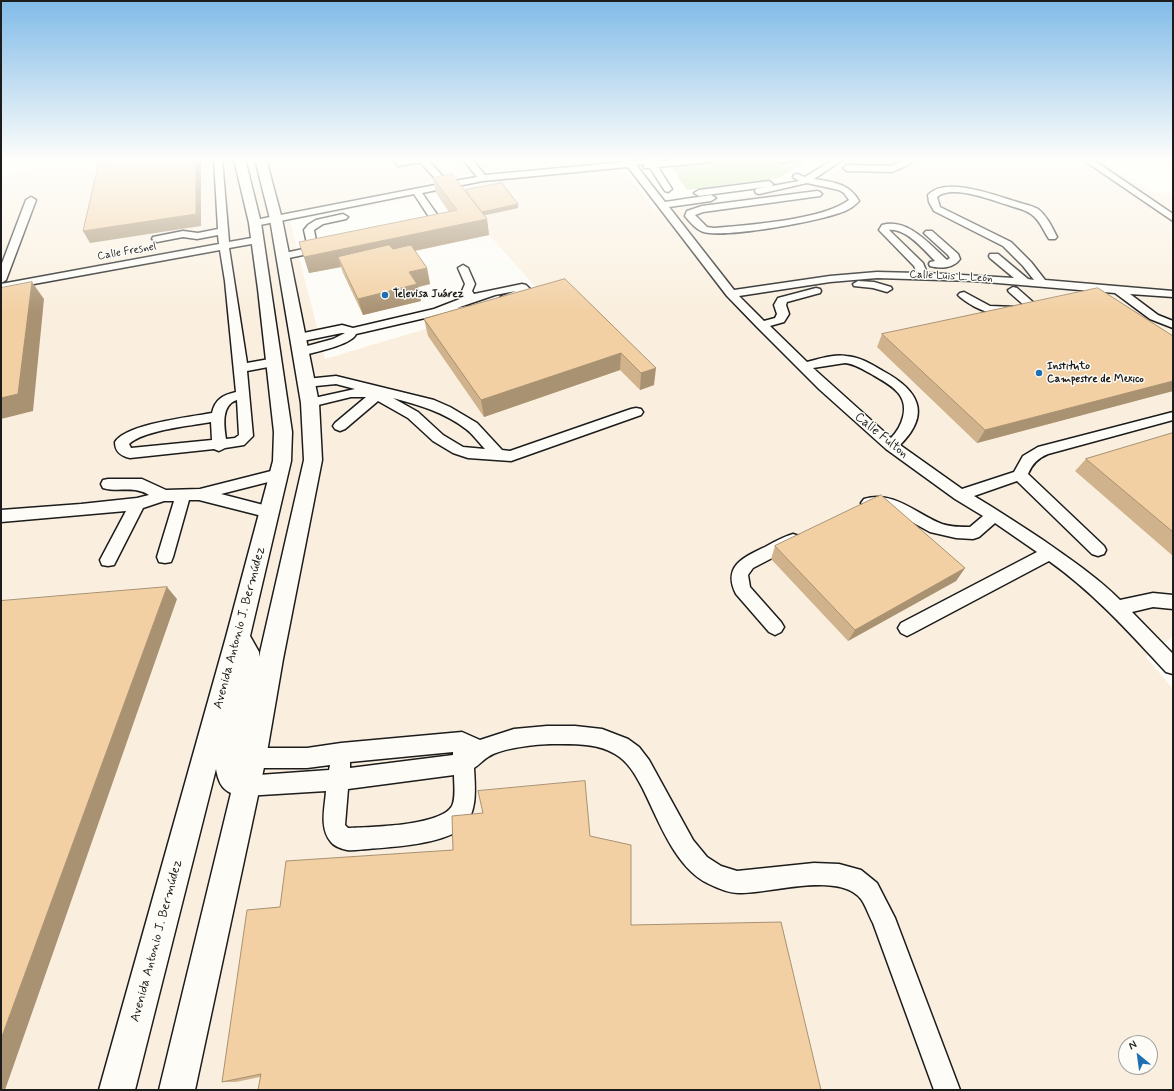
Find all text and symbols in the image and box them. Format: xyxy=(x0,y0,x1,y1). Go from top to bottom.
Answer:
street label: Calle Fresnel xyxy=(97,240,157,264)
street label: Calle Luis L. León xyxy=(909,268,993,286)
place label: Televisa Juárez xyxy=(393,288,464,302)
marker: Televisa Juárez xyxy=(380,290,390,300)
place label: Instituto Campestre de Mexico xyxy=(1047,360,1144,386)
marker: Instituto Campestre de Mexico xyxy=(1034,368,1044,378)
street label: Calle Fulton xyxy=(851,410,911,462)
street label: Avenida Antonio J. Bermúdez xyxy=(211,545,269,711)
street label: Avenida Antonio J. Bermúdez xyxy=(128,858,186,1024)
north arrow xyxy=(1118,1035,1158,1075)
text: N xyxy=(1126,1037,1139,1053)

